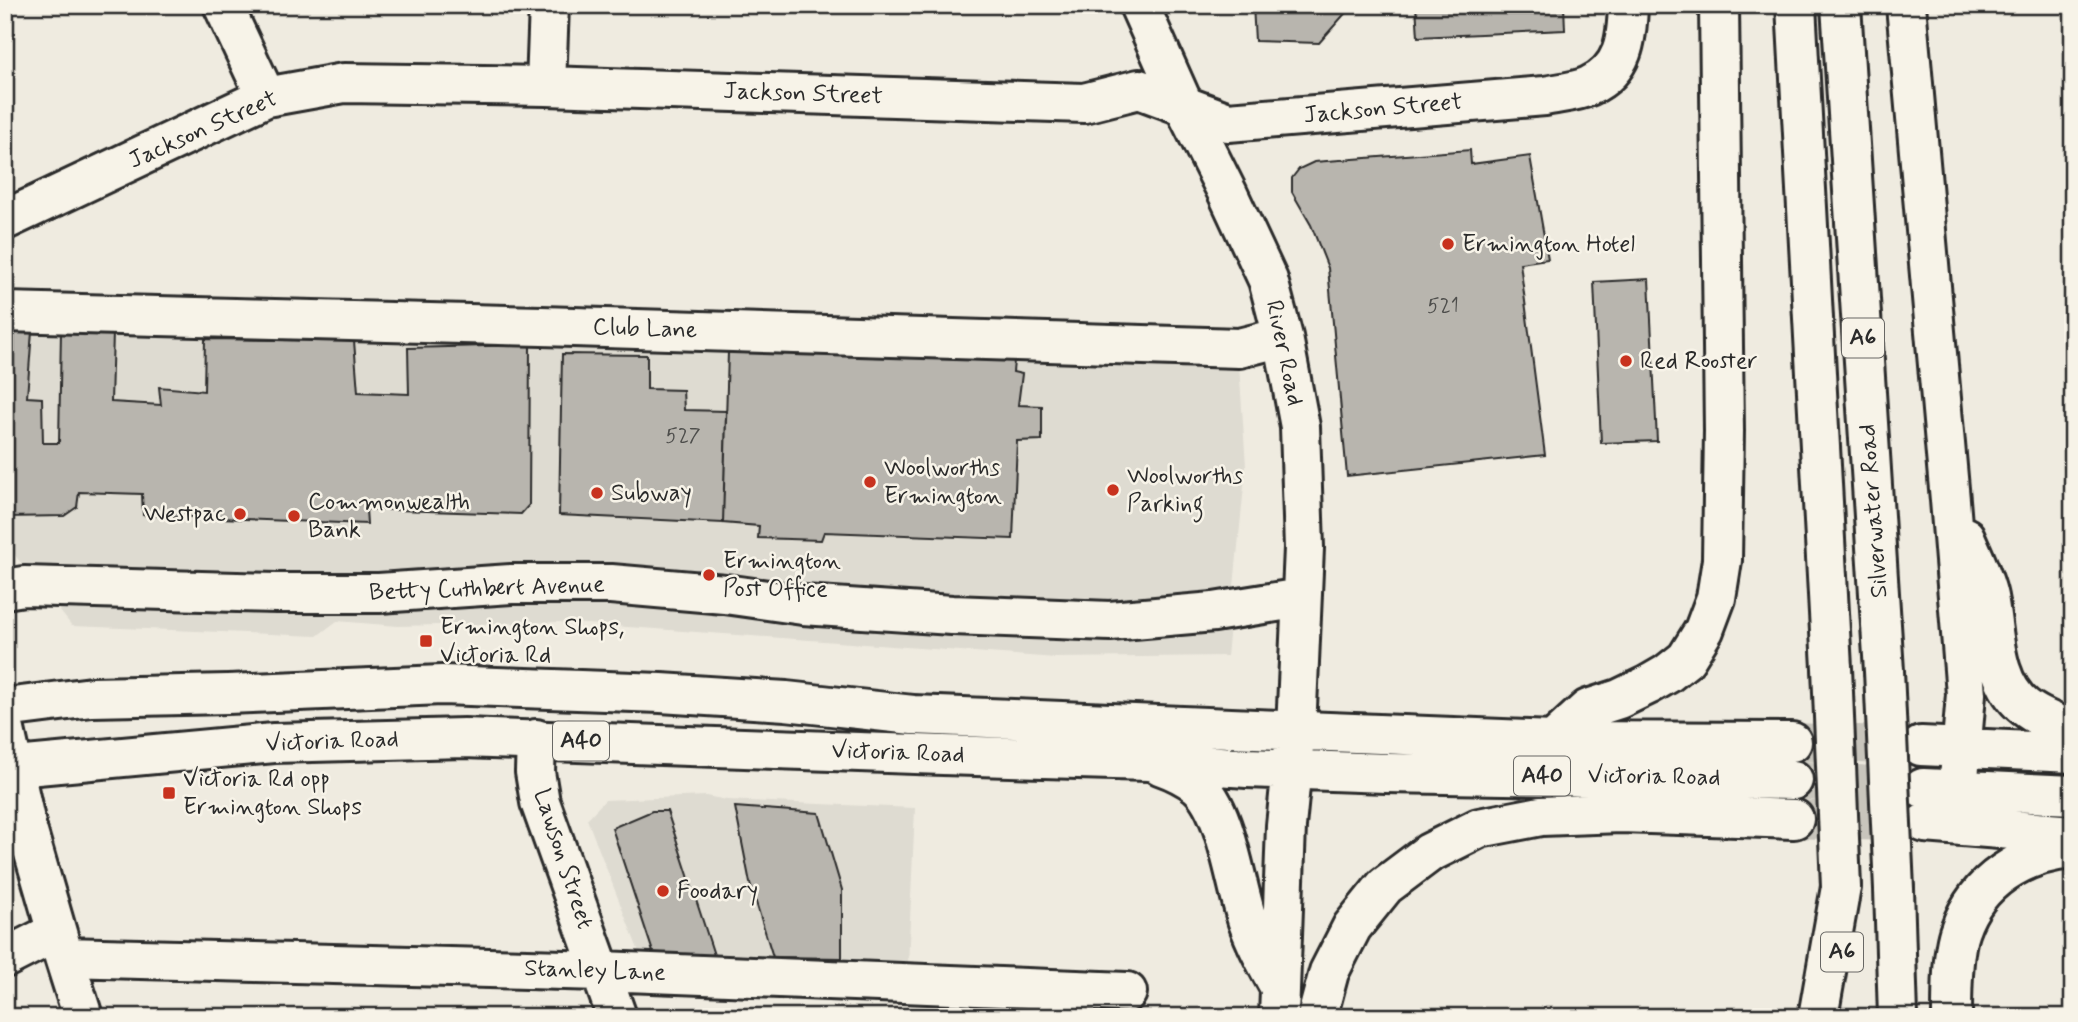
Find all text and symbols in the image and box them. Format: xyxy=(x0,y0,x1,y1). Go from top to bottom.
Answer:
street label: Jackson Street xyxy=(723,76,883,112)
street label: Jackson Street xyxy=(124,83,282,177)
street label: Jackson Street xyxy=(1302,87,1464,131)
place label: Ermington Hotel xyxy=(1462,229,1635,260)
marker: Ermington Hotel xyxy=(1440,236,1456,252)
house number: 521 xyxy=(1427,292,1459,320)
street label: River Road xyxy=(1258,297,1310,409)
street label: Club Lane xyxy=(592,312,698,346)
road number: A6 xyxy=(1842,318,1884,358)
place label: Red Rooster xyxy=(1640,346,1758,377)
marker: Red Rooster xyxy=(1618,353,1634,369)
house number: 527 xyxy=(665,422,701,450)
street label: Silverwater Road xyxy=(1852,423,1896,599)
place label: Woolworths Ermington xyxy=(884,453,1002,512)
place label: Woolworths Parking xyxy=(1127,461,1244,523)
marker: Woolworths Ermington xyxy=(862,474,878,490)
place label: Subway xyxy=(611,478,692,509)
marker: Woolworths Parking xyxy=(1105,482,1121,498)
marker: Subway xyxy=(589,485,605,501)
place label: Commonwealth Bank xyxy=(308,487,470,546)
place label: Westpac xyxy=(144,499,226,530)
marker: Westpac xyxy=(232,506,248,522)
marker: Commonwealth Bank xyxy=(286,508,302,524)
place label: Ermington Post Office xyxy=(723,546,841,605)
marker: Ermington Post Office xyxy=(701,567,717,583)
street label: Betty Cuthbert Avenue xyxy=(369,569,606,609)
place label: Ermington Shops, Victoria Rd xyxy=(440,612,624,671)
marker: Ermington Shops, Victoria Rd xyxy=(418,633,434,649)
road number: A40 xyxy=(553,722,609,761)
street label: Victoria Road xyxy=(265,724,399,760)
street label: Victoria Road xyxy=(831,735,965,771)
road number: A40 xyxy=(1514,756,1570,796)
street label: Victoria Road xyxy=(1587,760,1721,794)
place label: Victoria Rd opp Ermington Shops xyxy=(183,764,362,823)
marker: Victoria Rd opp Ermington Shops xyxy=(161,785,177,801)
street label: Lawson Street xyxy=(526,785,600,933)
place label: Foodary xyxy=(677,876,758,907)
marker: Foodary xyxy=(655,883,671,899)
road number: A6 xyxy=(1821,932,1863,972)
street label: Stanley Lane xyxy=(524,953,667,989)

